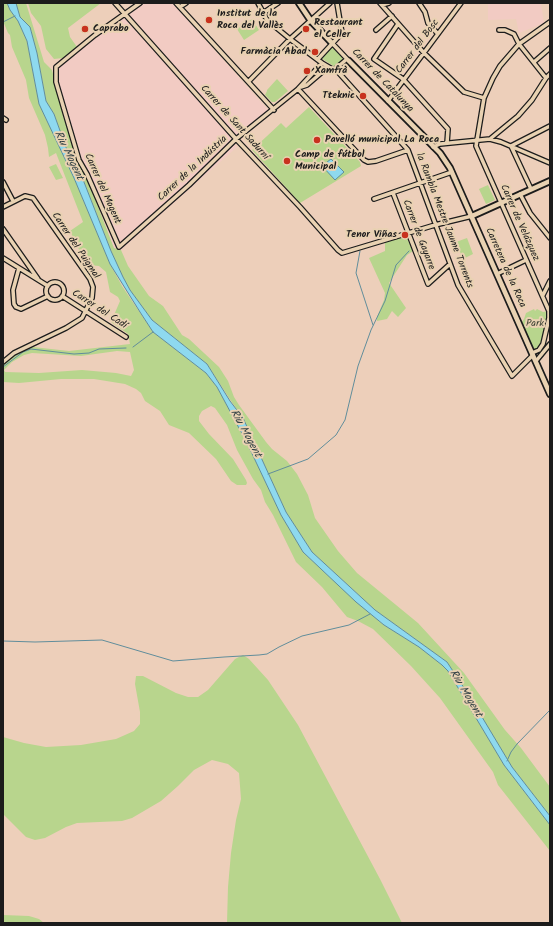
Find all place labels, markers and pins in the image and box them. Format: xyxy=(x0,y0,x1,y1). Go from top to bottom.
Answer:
place label: Institut de la Roca del Vallès xyxy=(217,8,283,32)
marker: Institut de la Roca del Vallès xyxy=(204,15,214,25)
place label: Restaurant el Celler xyxy=(314,17,363,40)
place label: Caprabo xyxy=(93,23,129,35)
marker: Caprabo xyxy=(80,24,90,34)
marker: Restaurant el Celler xyxy=(301,24,311,34)
place label: Farmàcia Abad xyxy=(241,46,307,58)
marker: Farmàcia Abad xyxy=(310,47,320,57)
place label: Xamfrà xyxy=(315,65,347,77)
marker: Xamfrà xyxy=(302,66,312,76)
place label: Tteknic xyxy=(322,90,355,102)
marker: Tteknic xyxy=(358,91,368,101)
place label: Pavelló municipal La Roca xyxy=(325,134,439,146)
marker: Pavelló municipal La Roca xyxy=(312,135,322,145)
place label: Camp de fútbol Municipal xyxy=(295,149,364,172)
marker: Camp de fútbol Municipal xyxy=(282,156,292,166)
place label: Tenor Viñas xyxy=(346,229,397,241)
marker: Tenor Viñas xyxy=(400,230,410,240)

